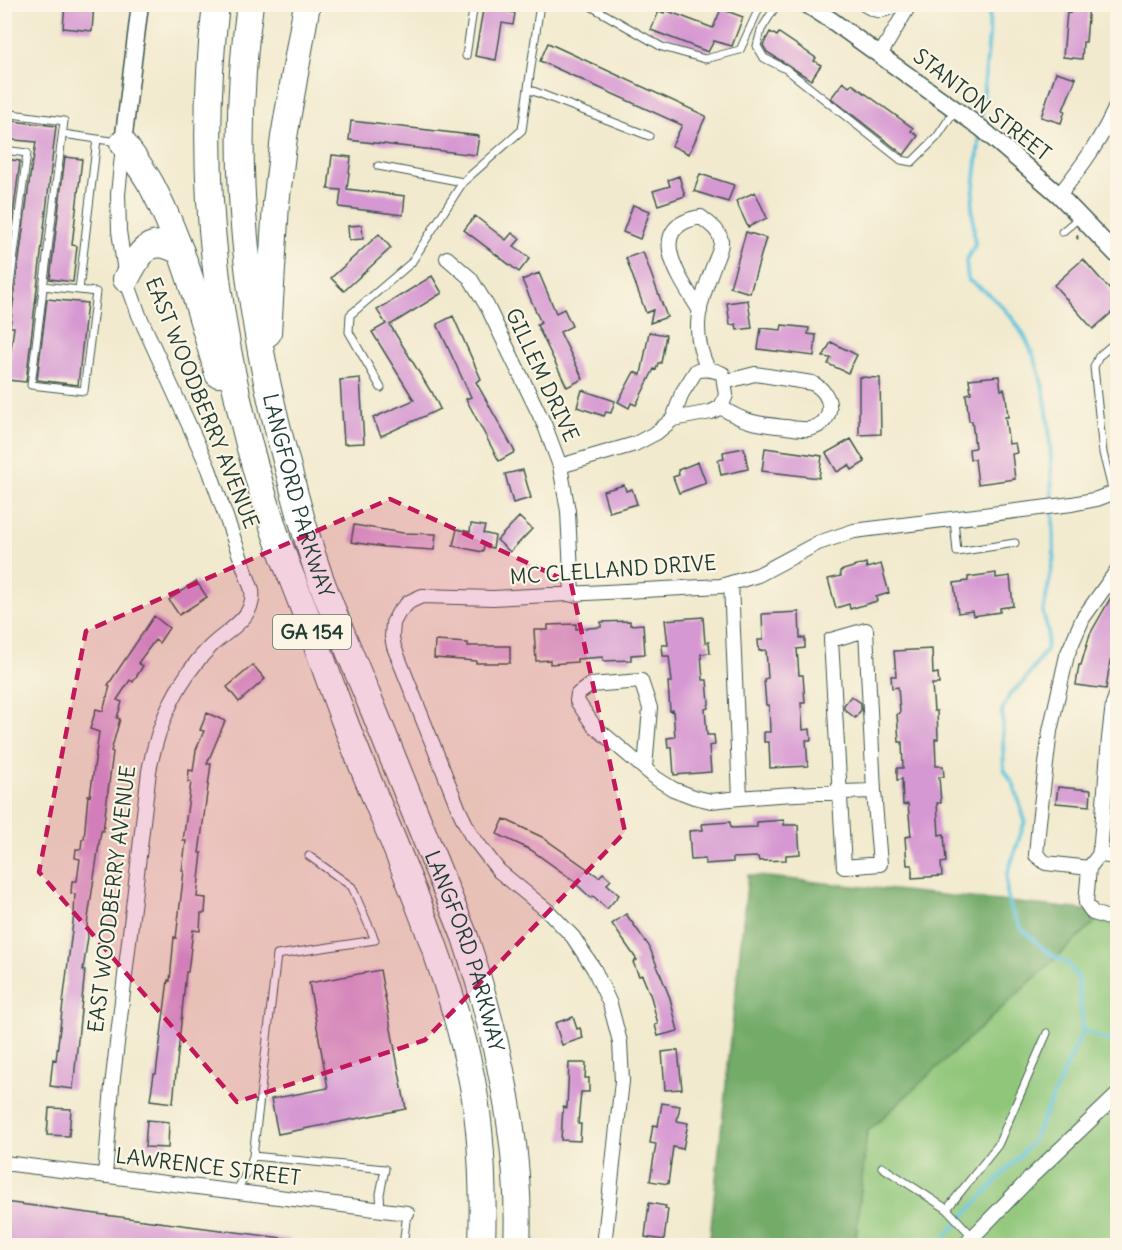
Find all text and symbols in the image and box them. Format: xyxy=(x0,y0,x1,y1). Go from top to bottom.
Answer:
street label: STANTON STREET xyxy=(908,42,1057,167)
street label: EAST WOODBERRY AVENUE xyxy=(140,273,265,532)
street label: GILLEM DRIVE xyxy=(500,304,585,446)
street label: LANGFORD PARKWAY xyxy=(257,391,340,602)
street label: MC CLELLAND DRIVE xyxy=(509,549,717,590)
road number: GA 154 xyxy=(273,615,351,649)
street label: EAST WOODBERRY AVENUE xyxy=(82,764,141,1034)
street label: LANGFORD PARKWAY xyxy=(419,847,510,1055)
street label: LAWRENCE STREET xyxy=(114,1142,302,1191)

